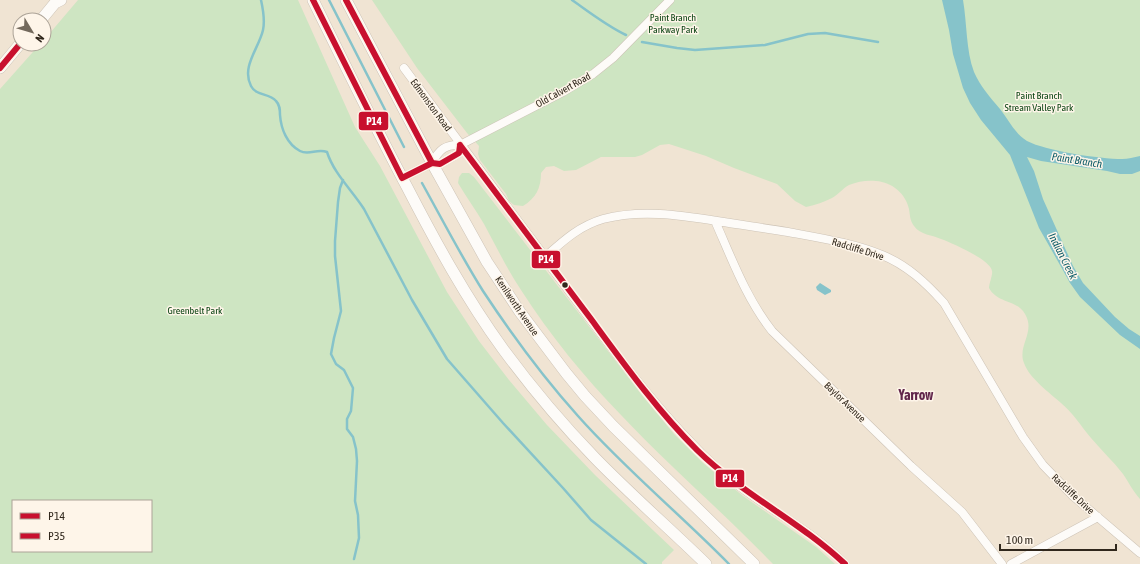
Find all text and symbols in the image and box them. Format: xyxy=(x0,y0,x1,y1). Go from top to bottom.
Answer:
north arrow xyxy=(12,12,52,52)
park label: Paint Branch Parkway Park xyxy=(648,12,698,35)
text: N xyxy=(33,32,47,44)
street label: Old Calvert Road xyxy=(534,70,593,110)
street label: Edmonston Road xyxy=(408,77,454,134)
park label: Paint Branch Stream Valley Park xyxy=(1005,90,1074,113)
line badge: P14 xyxy=(358,111,389,131)
text: P14 xyxy=(366,115,382,127)
water label: Paint Branch xyxy=(1051,150,1104,170)
water label: Indian Creek xyxy=(1046,231,1080,281)
street label: Radcliffe Drive xyxy=(831,236,886,262)
line badge: P14 xyxy=(531,250,561,269)
text: P14 xyxy=(538,253,554,265)
street label: Kenilworth Avenue xyxy=(493,274,541,338)
unlabelled marker xyxy=(560,280,570,290)
park label: Greenbelt Park xyxy=(167,305,223,316)
street label: Baylor Avenue xyxy=(822,380,868,425)
district label: Yarrow xyxy=(898,387,934,403)
line badge: P14 xyxy=(715,469,745,488)
text: P14 xyxy=(722,472,738,484)
street label: Radcliffe Drive xyxy=(1050,472,1097,517)
legend xyxy=(12,500,152,552)
text: P14 xyxy=(48,509,66,523)
scale bar xyxy=(1000,526,1116,552)
text: P35 xyxy=(48,529,65,543)
text: 100 m xyxy=(1006,533,1033,547)

